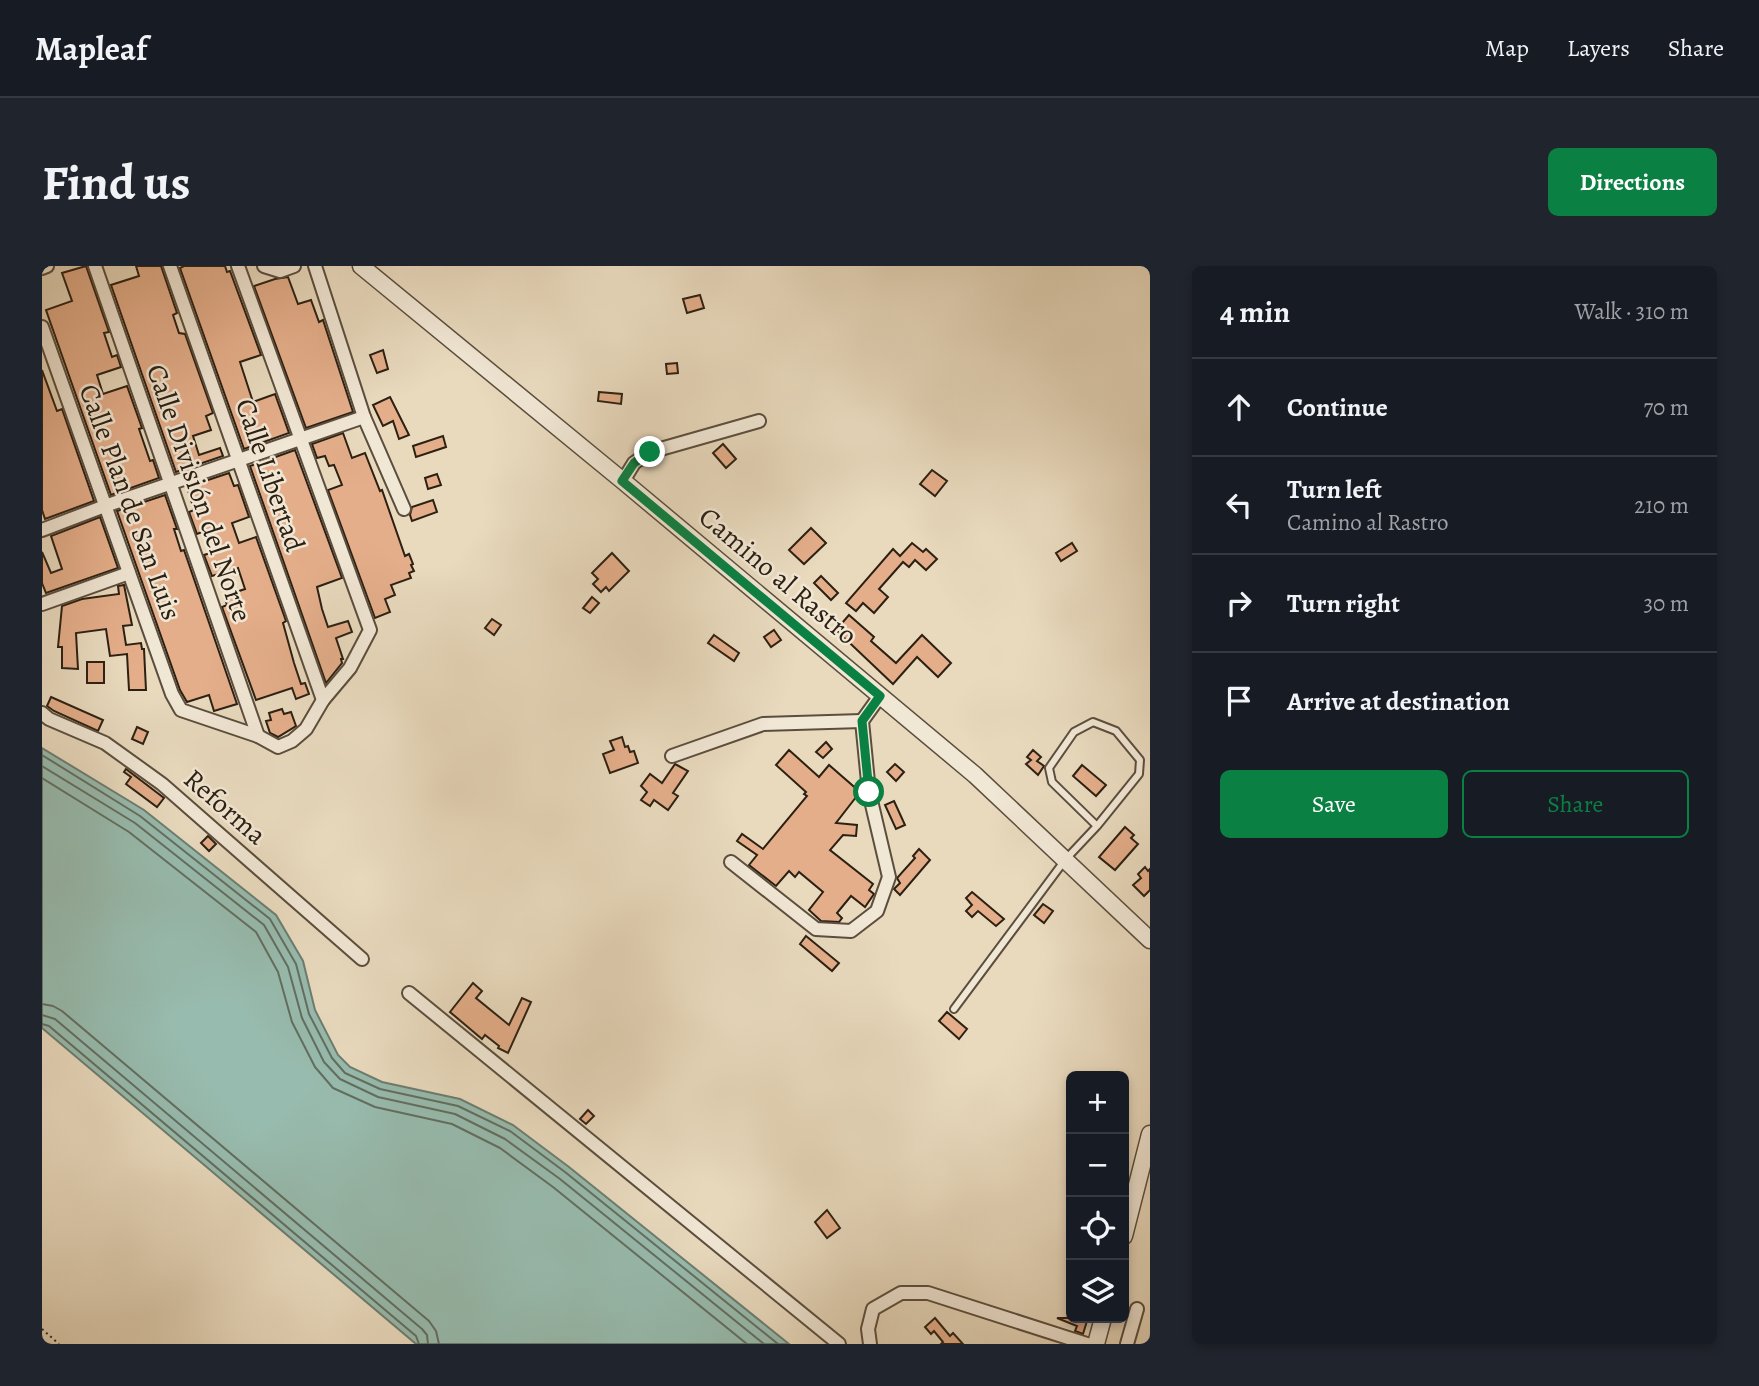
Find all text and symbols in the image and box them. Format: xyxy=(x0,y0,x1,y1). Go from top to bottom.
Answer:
text: Mapleaf xyxy=(35,26,147,71)
text: Map xyxy=(1485,32,1529,64)
text: Layers xyxy=(1567,32,1630,64)
text: Share xyxy=(1668,32,1724,64)
button: Directions xyxy=(1548,148,1717,216)
text: Find us xyxy=(42,149,190,216)
text: 4 min xyxy=(1220,292,1290,332)
text: Walk · 310 m xyxy=(1575,296,1689,327)
street label: Calle División del Norte xyxy=(137,359,261,627)
street label: Calle Plan de San Luis xyxy=(70,379,190,625)
icon: ahead xyxy=(1220,388,1258,426)
text: Continue xyxy=(1287,390,1388,425)
text: 70 m xyxy=(1643,392,1689,423)
street label: Calle Libertad xyxy=(226,394,314,557)
route end xyxy=(634,436,665,467)
text: Turn left xyxy=(1287,472,1382,507)
icon: left xyxy=(1220,486,1258,524)
text: 210 m xyxy=(1634,490,1689,521)
street label: Camino al Rastro xyxy=(691,498,865,654)
text: Camino al Rastro xyxy=(1287,507,1448,538)
icon: right xyxy=(1220,584,1258,622)
text: Turn right xyxy=(1287,586,1400,621)
text: 30 m xyxy=(1643,588,1689,619)
icon: arrive xyxy=(1220,682,1258,720)
text: Arrive at destination xyxy=(1287,684,1510,719)
street label: Reforma xyxy=(175,760,275,854)
button: Save xyxy=(1220,770,1448,838)
button: Share xyxy=(1462,770,1689,838)
route start xyxy=(853,776,884,807)
map controls xyxy=(1066,1071,1129,1323)
button: + xyxy=(1066,1071,1129,1134)
button: − xyxy=(1066,1134,1129,1197)
button: locate xyxy=(1066,1197,1129,1260)
button: layers xyxy=(1066,1260,1129,1323)

